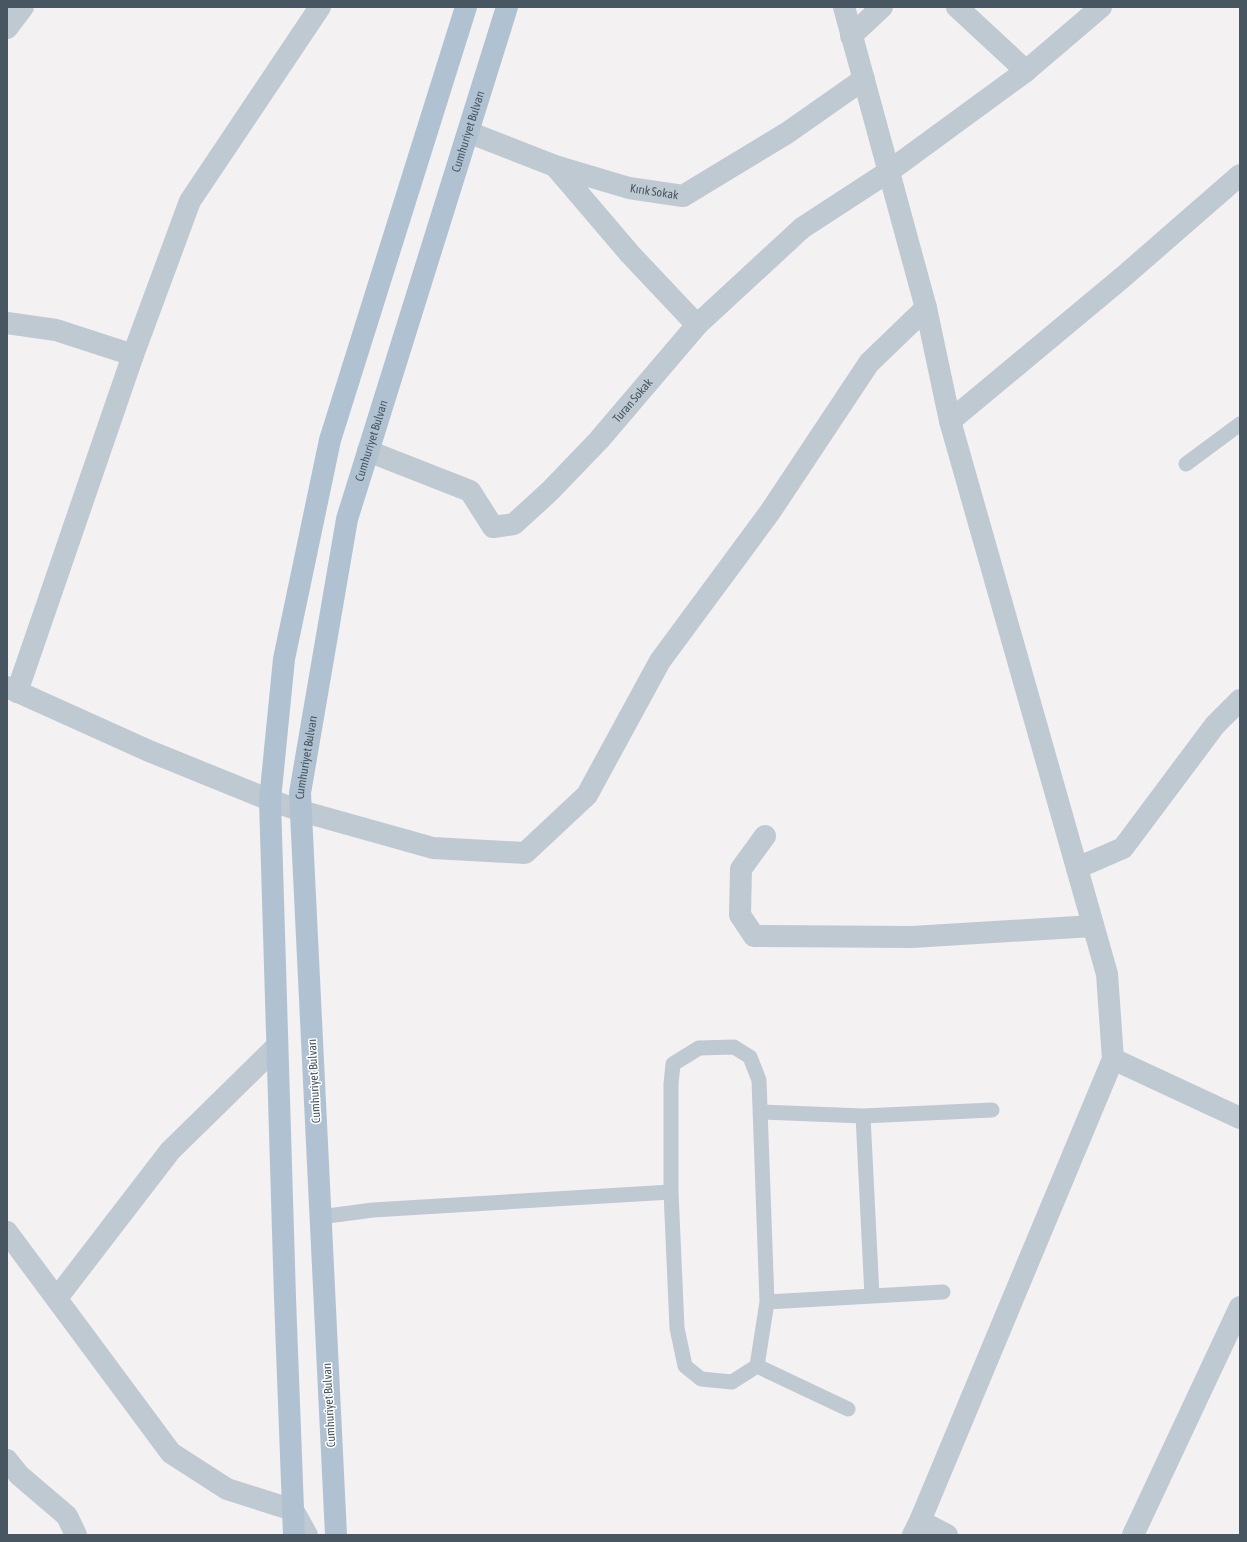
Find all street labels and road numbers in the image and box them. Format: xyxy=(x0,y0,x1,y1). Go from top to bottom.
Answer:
street label: Cumhuriyet Bulvarı xyxy=(449,89,487,174)
street label: Kırık Sokak xyxy=(629,181,680,202)
street label: Turan Sokak xyxy=(610,375,656,425)
street label: Cumhuriyet Bulvarı xyxy=(352,398,391,483)
street label: Cumhuriyet Bulvarı xyxy=(293,715,320,799)
street label: Cumhuriyet Bulvarı xyxy=(305,1039,323,1123)
street label: Cumhuriyet Bulvarı xyxy=(320,1363,338,1447)

